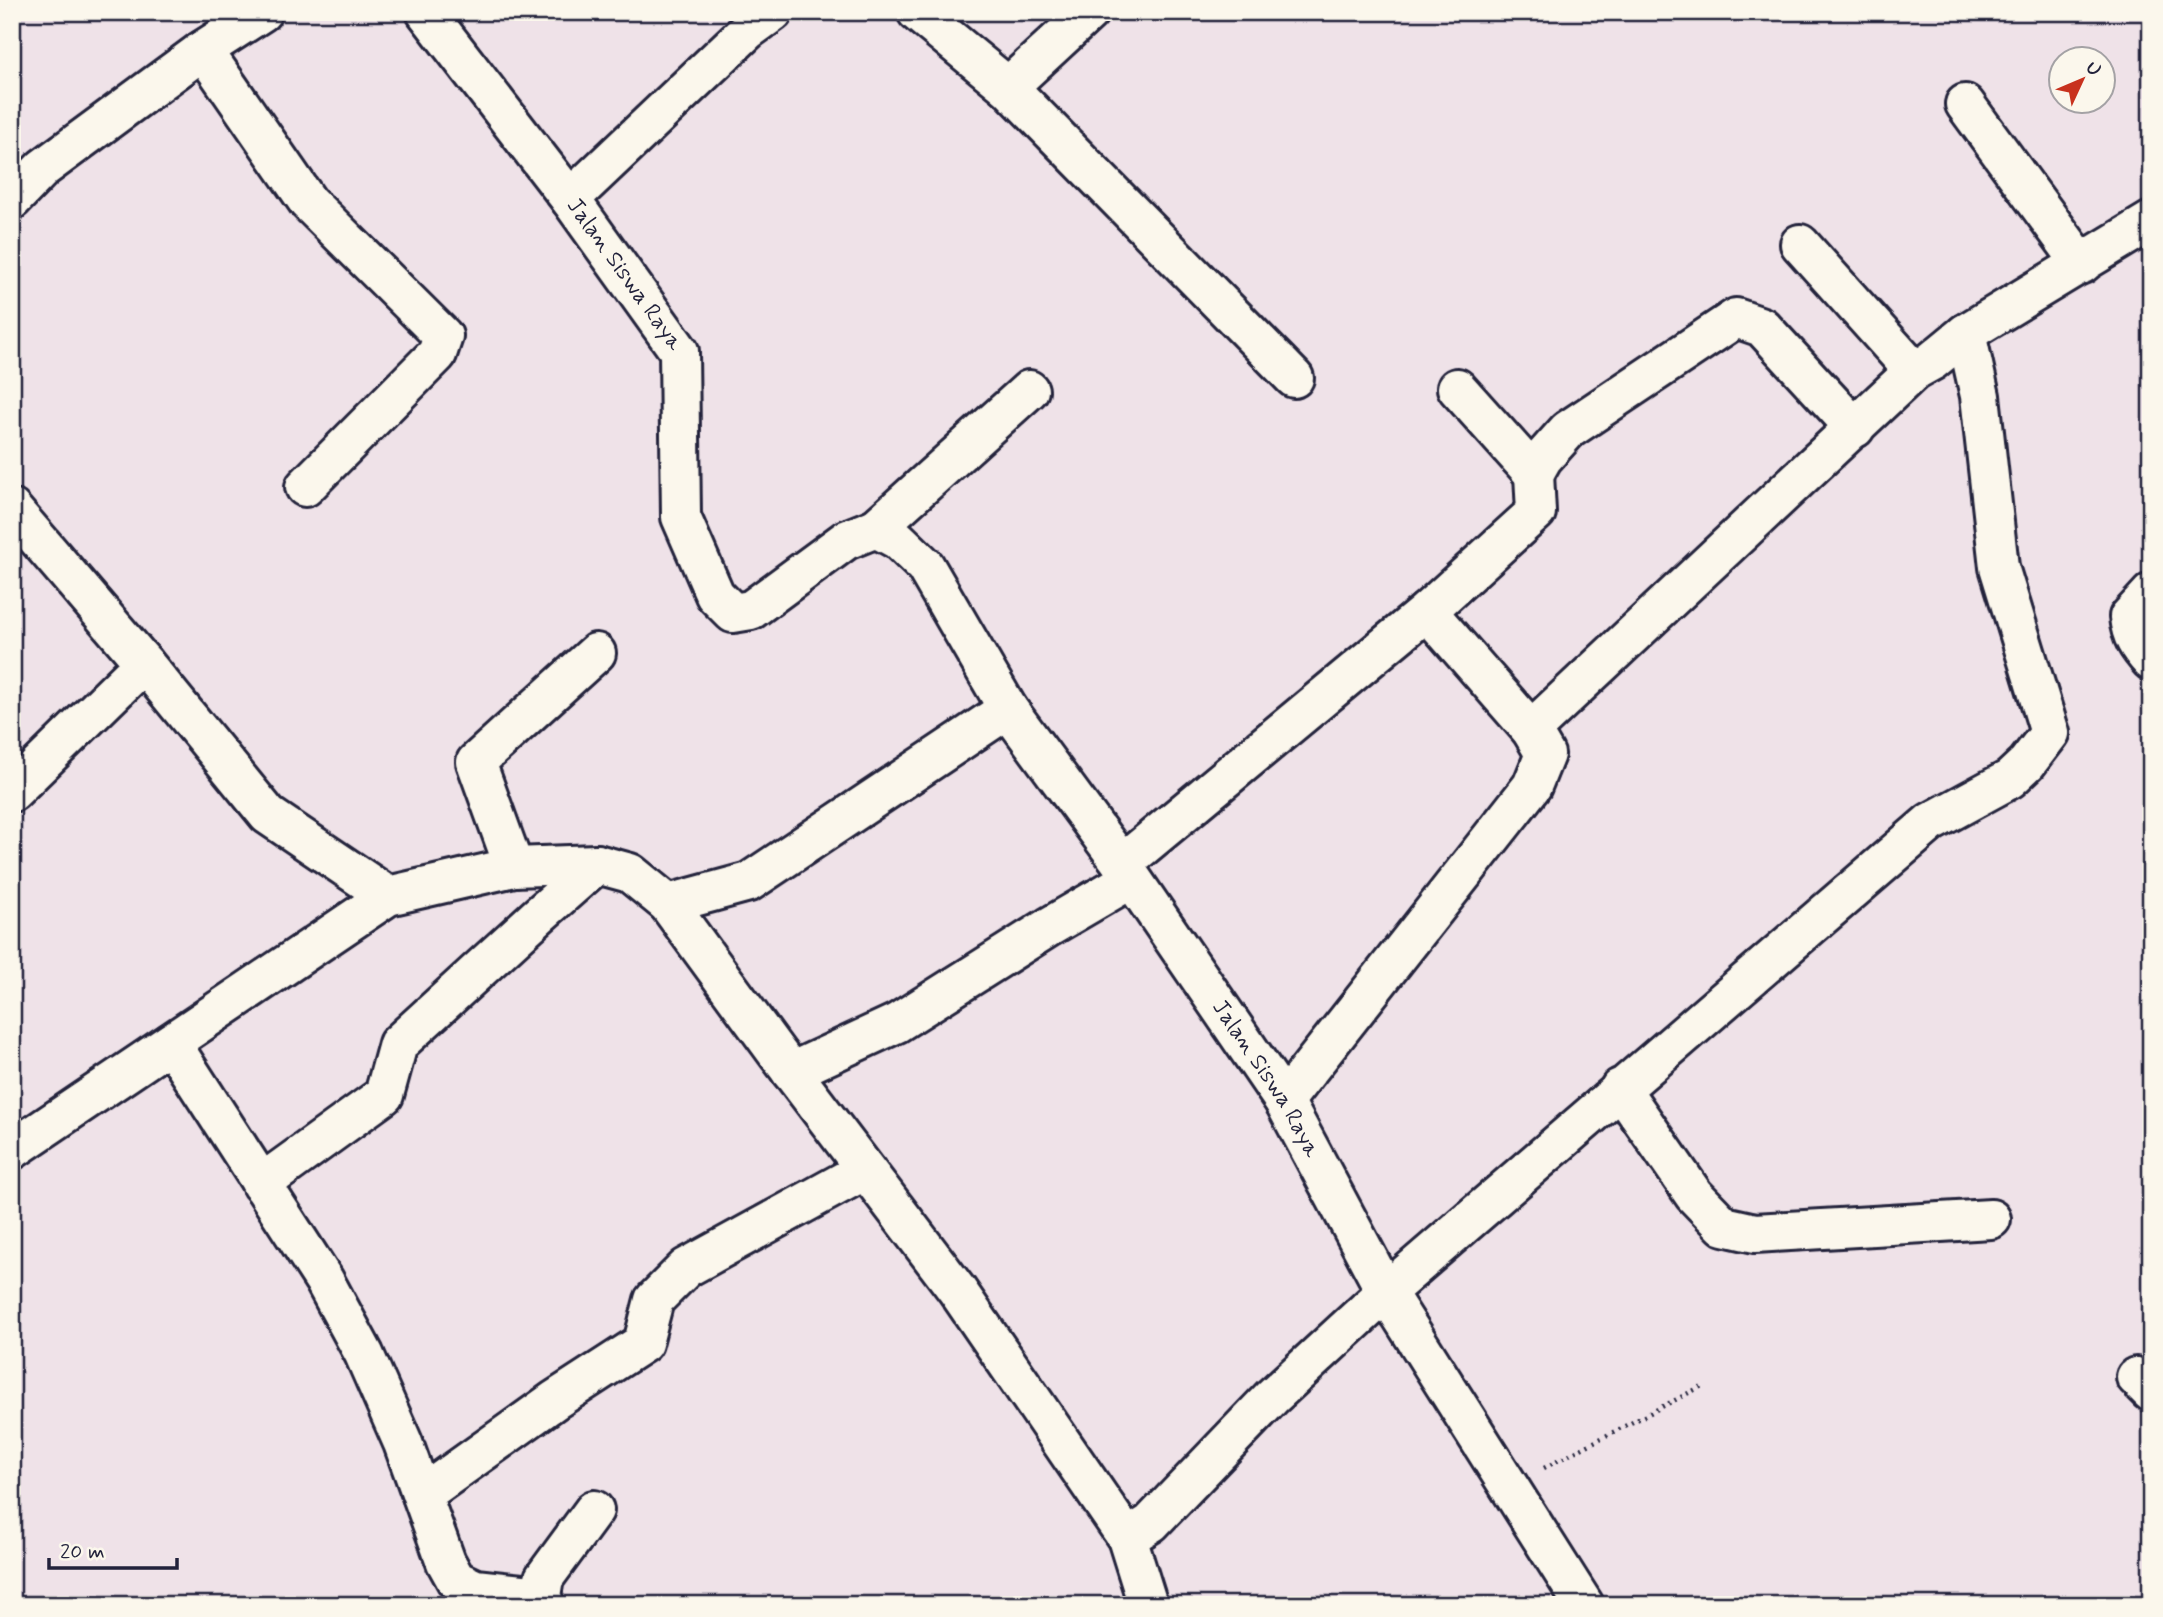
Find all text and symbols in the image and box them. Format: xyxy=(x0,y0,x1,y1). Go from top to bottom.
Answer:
north arrow xyxy=(2048,46,2118,116)
text: U xyxy=(2080,56,2106,82)
street label: Jalan Siswa Raya xyxy=(559,192,689,357)
street label: Jalan Siswa Raya xyxy=(1204,994,1326,1163)
scale bar xyxy=(49,1526,177,1570)
text: 20 m xyxy=(60,1538,105,1566)

